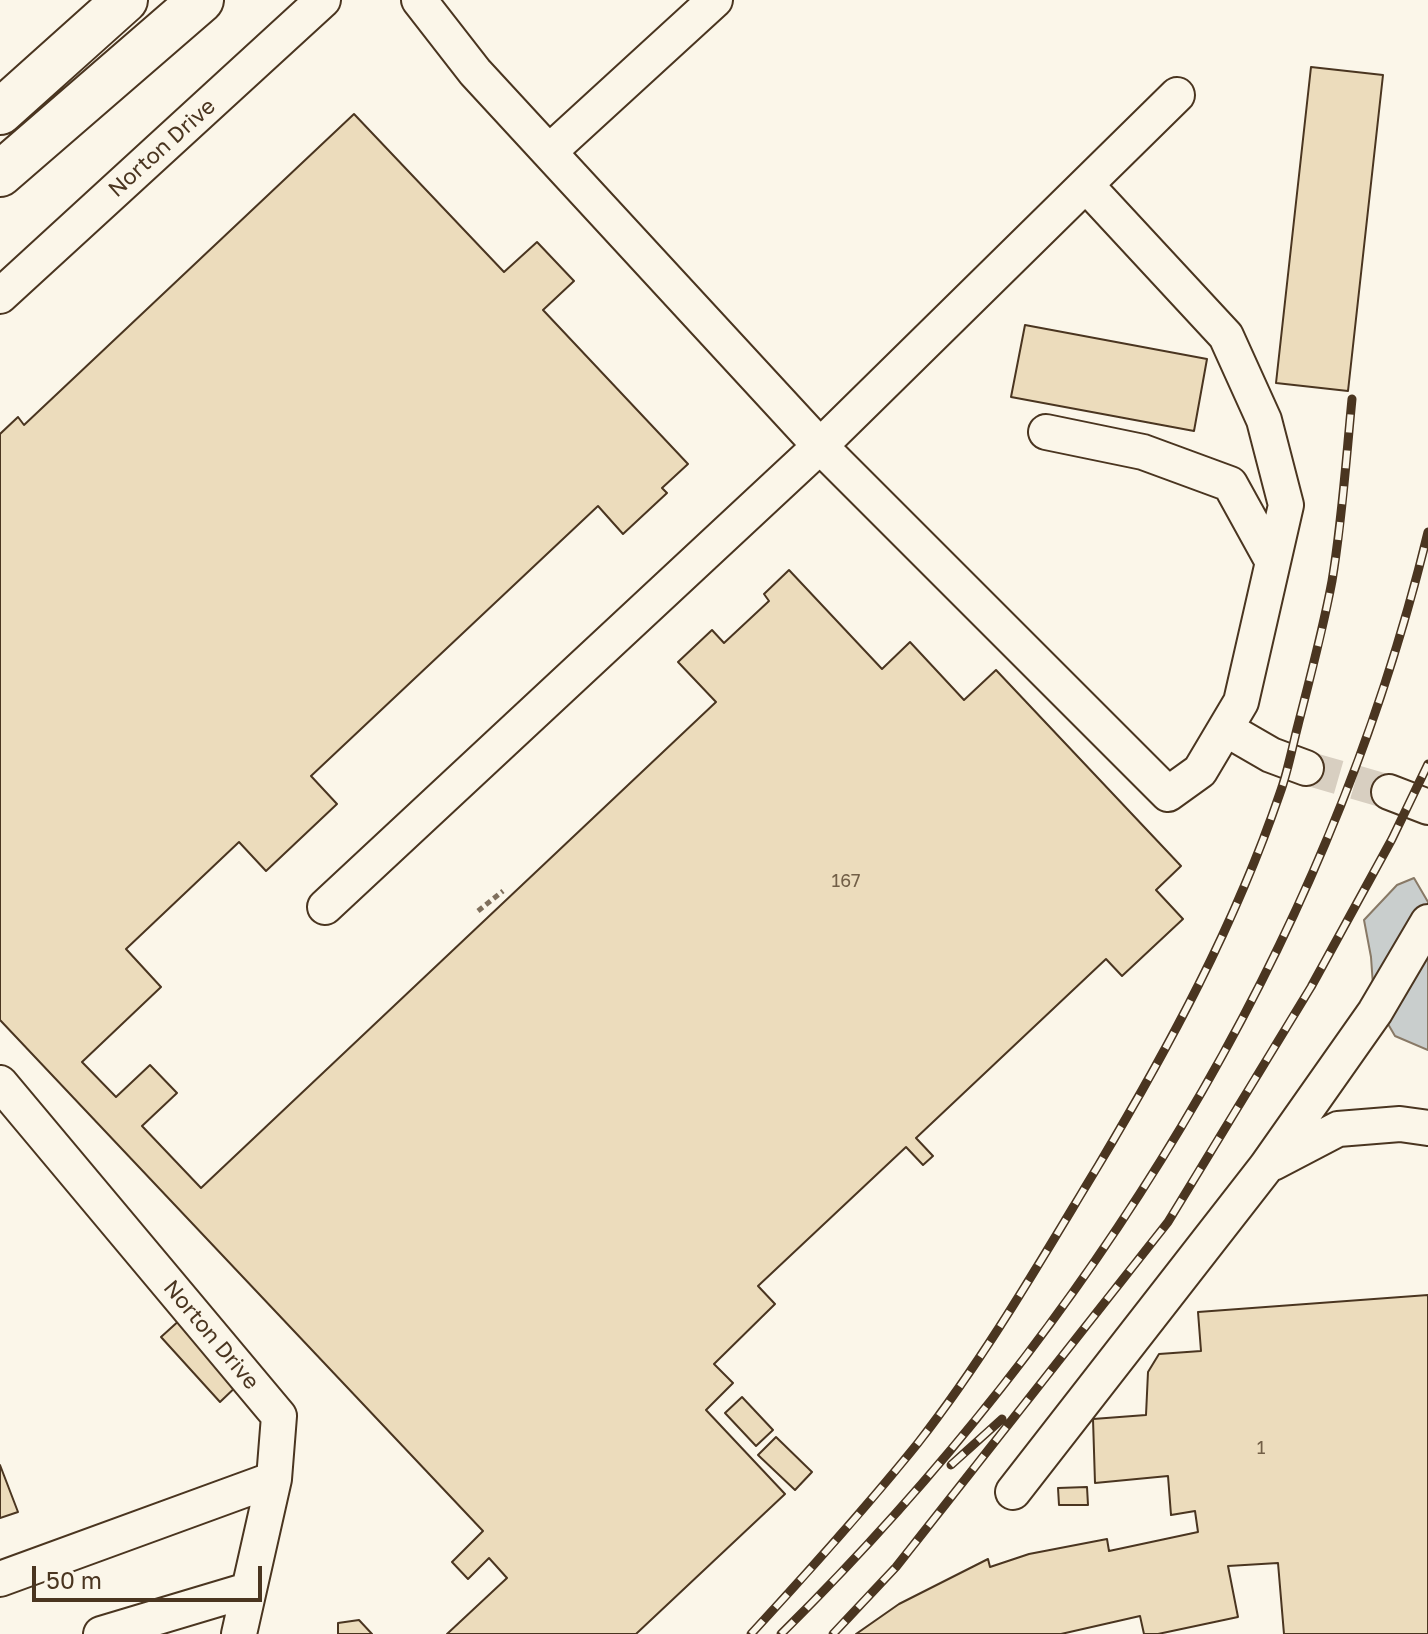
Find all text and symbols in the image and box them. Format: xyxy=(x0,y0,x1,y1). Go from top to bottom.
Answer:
street label: Norton Drive xyxy=(103,93,221,203)
house number: 167 xyxy=(831,870,861,892)
street label: Norton Drive xyxy=(158,1275,264,1395)
house number: 1 xyxy=(1257,1437,1265,1459)
scale bar xyxy=(36,1550,266,1600)
text: 50 m xyxy=(46,1565,102,1594)

